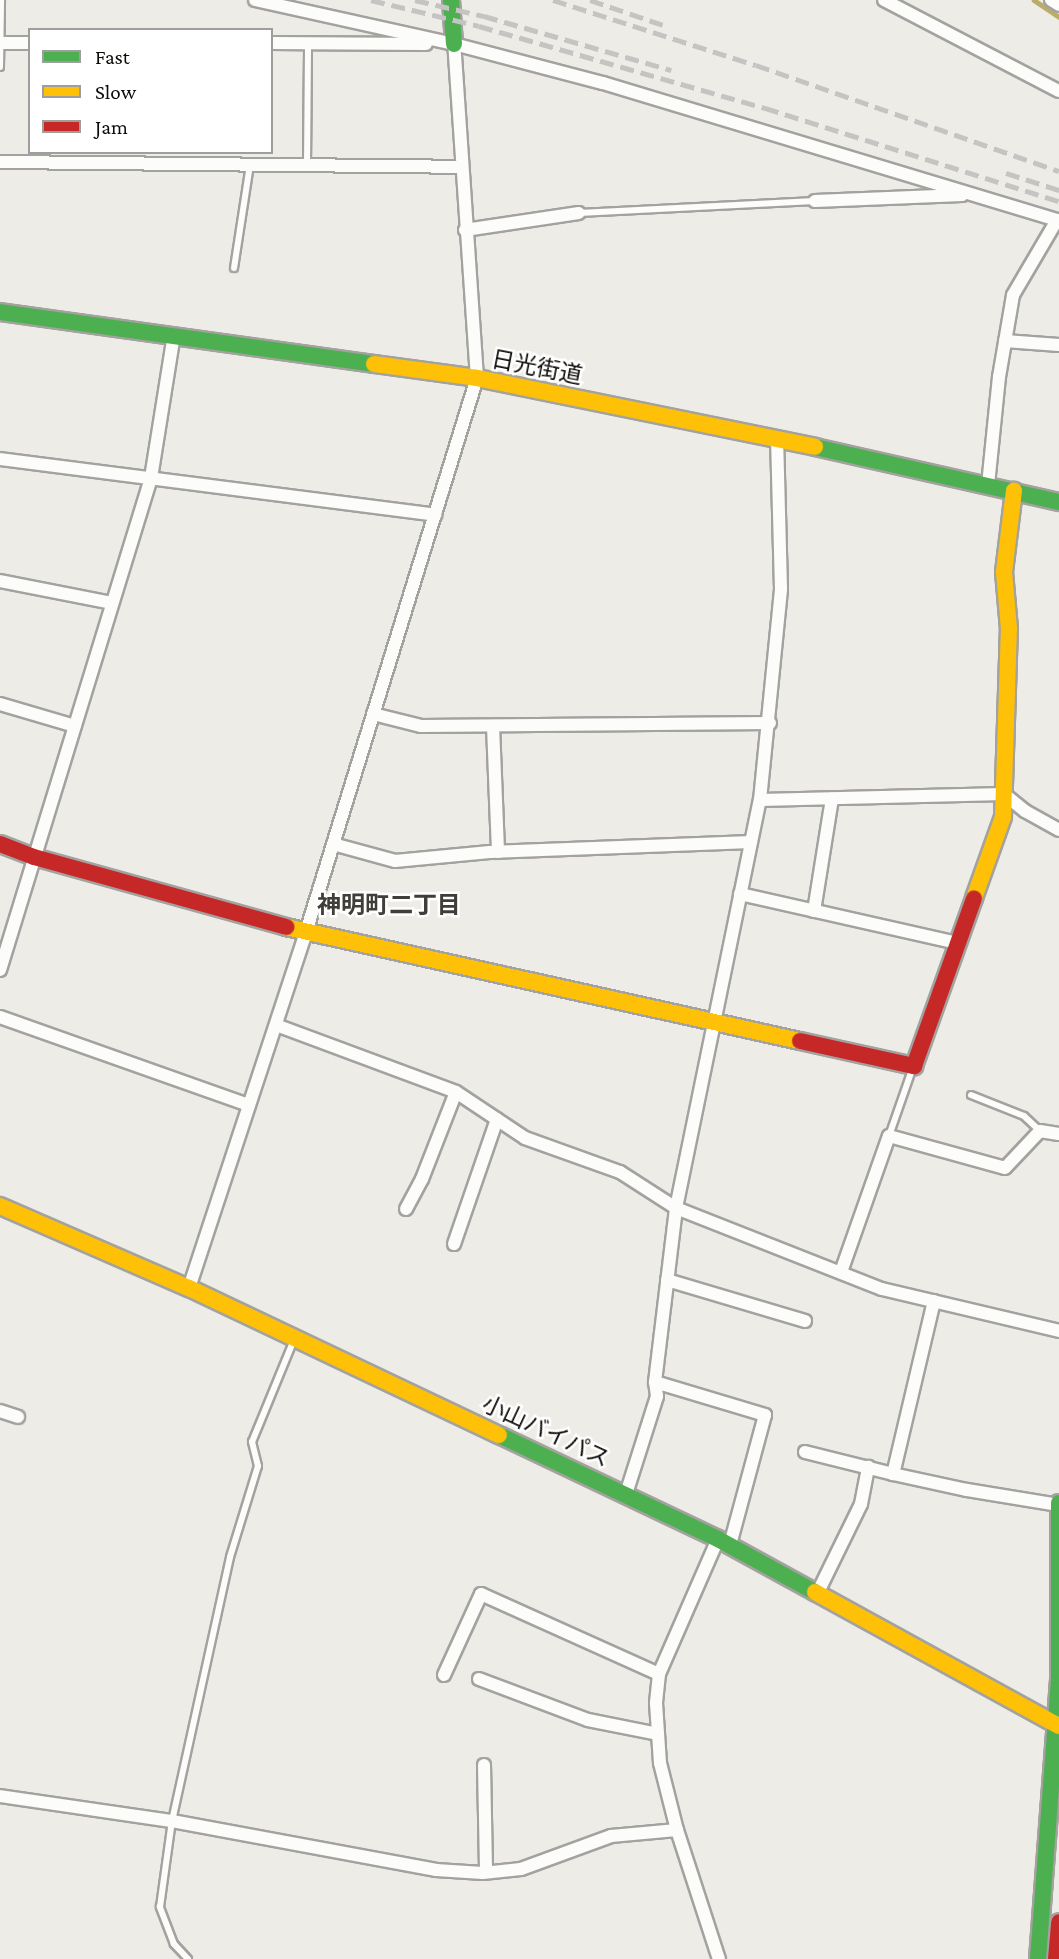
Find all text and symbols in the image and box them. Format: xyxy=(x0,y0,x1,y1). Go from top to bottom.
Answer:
legend xyxy=(28,28,273,154)
text: Fast xyxy=(95,45,130,69)
text: Slow xyxy=(95,80,136,104)
text: Jam xyxy=(95,115,128,139)
street label: 日光街道 xyxy=(489,345,585,389)
district label: 神明町二丁目 xyxy=(317,891,461,919)
street label: 小山バイパス xyxy=(478,1389,614,1473)

